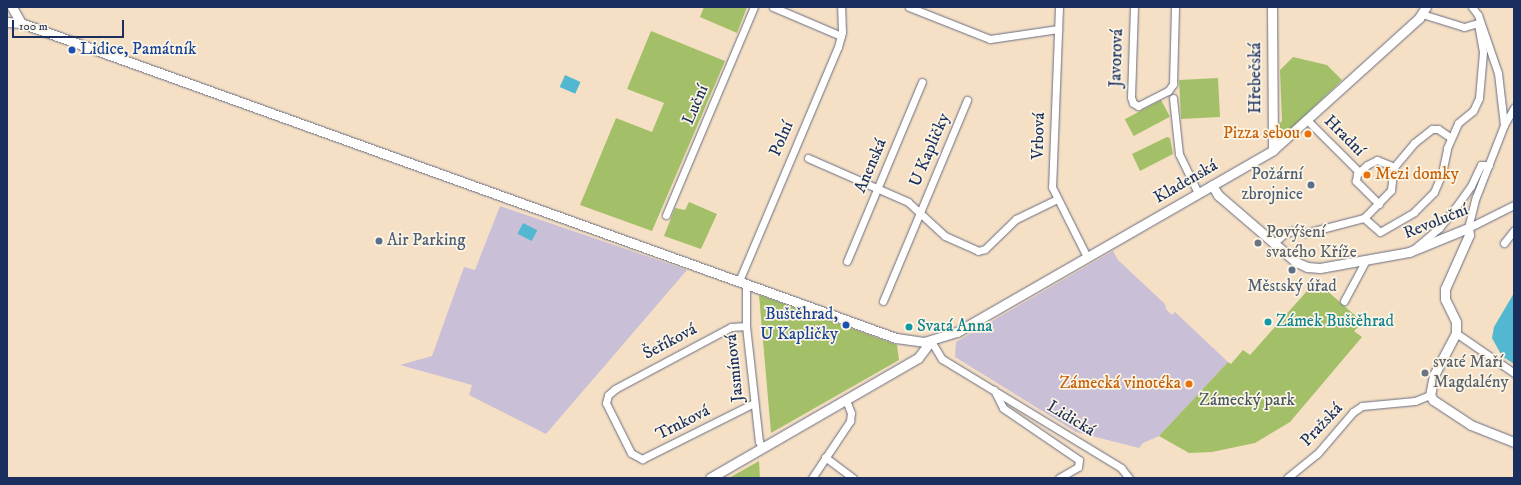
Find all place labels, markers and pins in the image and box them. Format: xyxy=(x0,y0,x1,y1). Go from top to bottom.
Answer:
place label: Lidice, Památník xyxy=(80,40,196,60)
marker: Lidice, Památník xyxy=(67,45,77,55)
place label: Pizza sebou xyxy=(1223,124,1300,144)
marker: Pizza sebou xyxy=(1303,129,1313,139)
place label: Požární zbrojnice xyxy=(1241,165,1303,205)
place label: Mezi domky xyxy=(1375,165,1459,185)
marker: Mezi domky xyxy=(1362,170,1372,180)
marker: Požární zbrojnice xyxy=(1306,180,1316,190)
place label: Povýšení svatého Kříže xyxy=(1266,223,1357,263)
place label: Air Parking xyxy=(387,231,465,251)
marker: Air Parking xyxy=(374,236,384,246)
marker: Povýšení svatého Kříže xyxy=(1253,238,1263,248)
marker: Městský úřad xyxy=(1287,265,1297,275)
place label: Městský úřad xyxy=(1247,277,1337,297)
place label: Buštěhrad, U Kapličky xyxy=(760,305,838,345)
place label: Zámek Buštěhrad xyxy=(1276,312,1394,332)
place label: Svatá Anna xyxy=(917,317,993,337)
marker: Zámek Buštěhrad xyxy=(1263,317,1273,327)
marker: Buštěhrad, U Kapličky xyxy=(841,320,851,330)
marker: Svatá Anna xyxy=(904,322,914,332)
place label: svaté Maří Magdalény xyxy=(1433,353,1509,393)
marker: svaté Maří Magdalény xyxy=(1420,368,1430,378)
place label: Zámecká vinotéka xyxy=(1059,374,1181,394)
marker: Zámecká vinotéka xyxy=(1184,379,1194,389)

